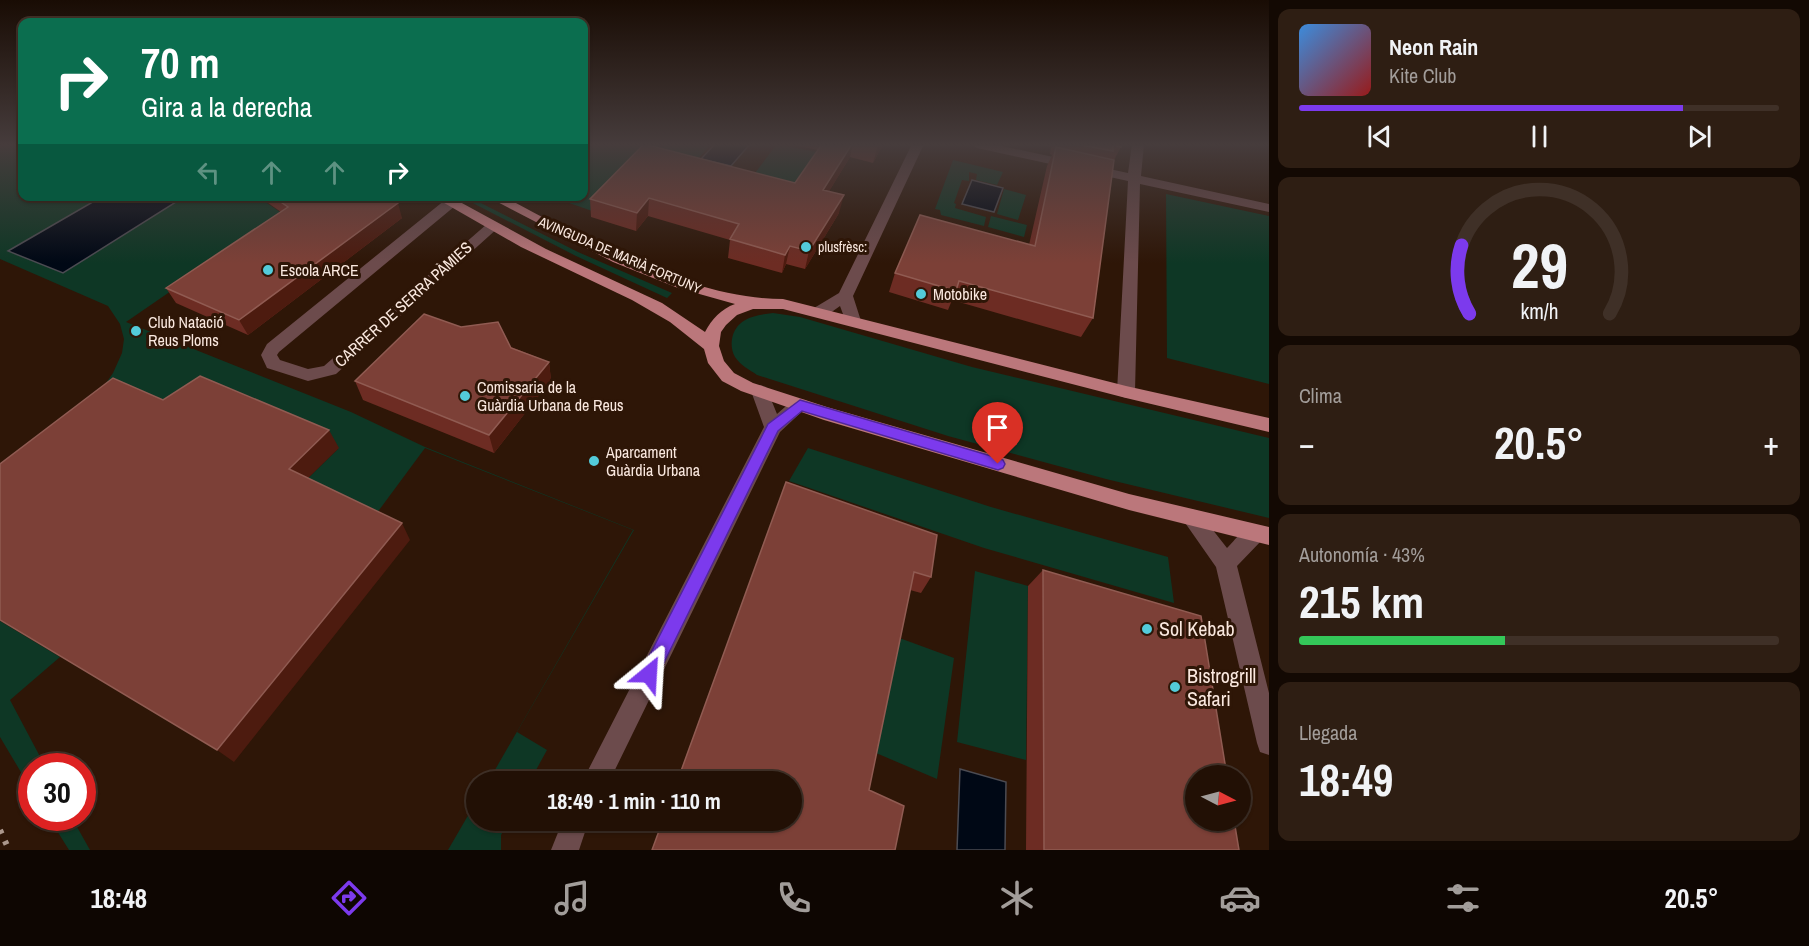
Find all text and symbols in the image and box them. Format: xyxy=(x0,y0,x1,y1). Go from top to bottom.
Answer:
text: Neon Rain xyxy=(1389,32,1478,62)
text: 70 m xyxy=(141,35,220,91)
icon: right xyxy=(42,42,120,120)
text: Kite Club xyxy=(1389,62,1456,89)
text: Gira a la derecha xyxy=(141,89,312,125)
icon: previous xyxy=(1363,120,1396,153)
icon: pause xyxy=(1523,120,1556,153)
icon: next xyxy=(1683,120,1716,153)
icon: left xyxy=(192,156,225,189)
icon: ahead xyxy=(255,156,288,189)
icon: ahead xyxy=(318,156,351,189)
icon: right xyxy=(381,156,414,189)
street label: AVINGUDA DE MARIÀ FORTUNY xyxy=(535,212,704,298)
text: 29 xyxy=(1511,223,1567,307)
street label: CARRER DE SERRA PÀMIES xyxy=(330,236,477,372)
place label: plusfrèsc: xyxy=(818,238,867,256)
marker: plusfrèsc: xyxy=(799,240,813,254)
place label: Escola ARCE xyxy=(280,259,359,281)
marker: Escola ARCE xyxy=(261,263,275,277)
place label: Motobike xyxy=(933,283,987,305)
marker: Motobike xyxy=(914,287,928,301)
text: km/h xyxy=(1520,297,1558,326)
place label: Club Natació Reus Ploms xyxy=(148,311,224,351)
marker: Club Natació Reus Ploms xyxy=(129,324,143,338)
place label: Comissaria de la Guàrdia Urbana de Reus xyxy=(477,376,624,416)
text: Clima xyxy=(1299,382,1342,409)
marker: Comissaria de la Guàrdia Urbana de Reus xyxy=(458,389,472,403)
pin xyxy=(972,402,1023,464)
icon: arrive xyxy=(981,411,1014,444)
text: 20.5° xyxy=(1494,412,1584,473)
text: − xyxy=(1299,421,1315,465)
text: + xyxy=(1763,421,1779,465)
place label: Aparcament Guàrdia Urbana xyxy=(605,441,701,481)
marker: Aparcament Guàrdia Urbana xyxy=(587,454,601,468)
text: Autonomía · 43% xyxy=(1299,541,1425,568)
text: 215 km xyxy=(1299,571,1424,632)
place label: Sol Kebab xyxy=(1159,615,1235,642)
marker: Sol Kebab xyxy=(1140,622,1154,636)
position arrow xyxy=(617,642,681,706)
place label: Bistrogrill Safari xyxy=(1187,662,1256,712)
marker: Bistrogrill Safari xyxy=(1168,680,1182,694)
text: Llegada xyxy=(1299,719,1357,746)
text: 18:49 xyxy=(1299,749,1393,810)
speed limit sign: 30 xyxy=(18,753,96,831)
north arrow xyxy=(1185,765,1251,831)
map controls xyxy=(1185,765,1251,831)
text: 18:49 · 1 min · 110 m xyxy=(547,786,721,816)
icon: directions xyxy=(328,877,370,919)
icon: music xyxy=(551,877,593,919)
icon: phone xyxy=(773,877,815,919)
icon: climate xyxy=(996,877,1038,919)
icon: car xyxy=(1219,877,1261,919)
icon: filters xyxy=(1442,877,1484,919)
text: 18:48 xyxy=(90,880,147,916)
text: 20.5° xyxy=(1665,880,1719,916)

